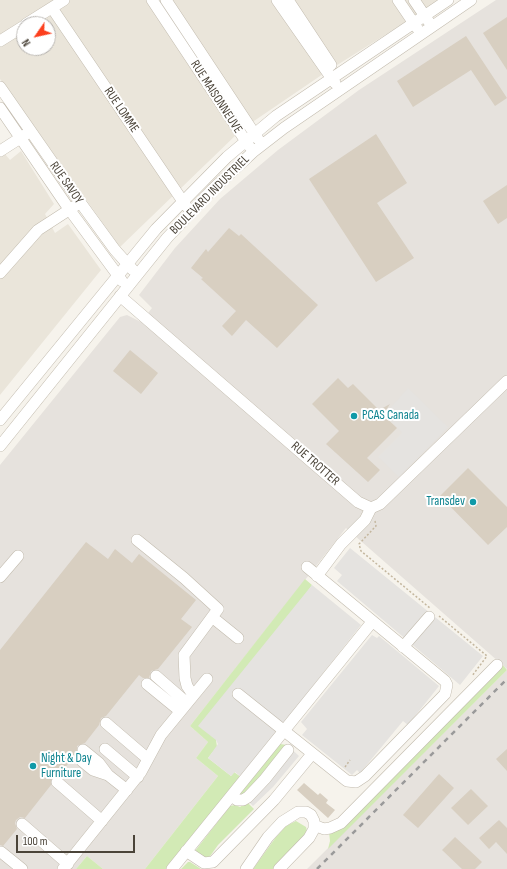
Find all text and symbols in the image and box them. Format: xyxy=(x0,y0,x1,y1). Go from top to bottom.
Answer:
north arrow xyxy=(16,16,56,56)
text: N xyxy=(19,36,33,49)
street label: RUE MAISONNEUVE xyxy=(187,58,245,136)
street label: RUE LOMME xyxy=(100,84,142,136)
street label: BOULEVARD INDUSTRIEL xyxy=(167,152,253,238)
street label: RUE SAVOY xyxy=(46,159,86,207)
place label: PCAS Canada xyxy=(362,408,419,424)
marker: PCAS Canada xyxy=(349,411,359,421)
street label: RUE TROTTER xyxy=(288,439,342,489)
place label: Transdev xyxy=(426,494,465,510)
marker: Transdev xyxy=(468,497,478,507)
place label: Night & Day Furniture xyxy=(41,751,92,782)
marker: Night & Day Furniture xyxy=(28,761,38,771)
scale bar xyxy=(18,827,137,853)
text: 100 m xyxy=(23,834,48,849)

